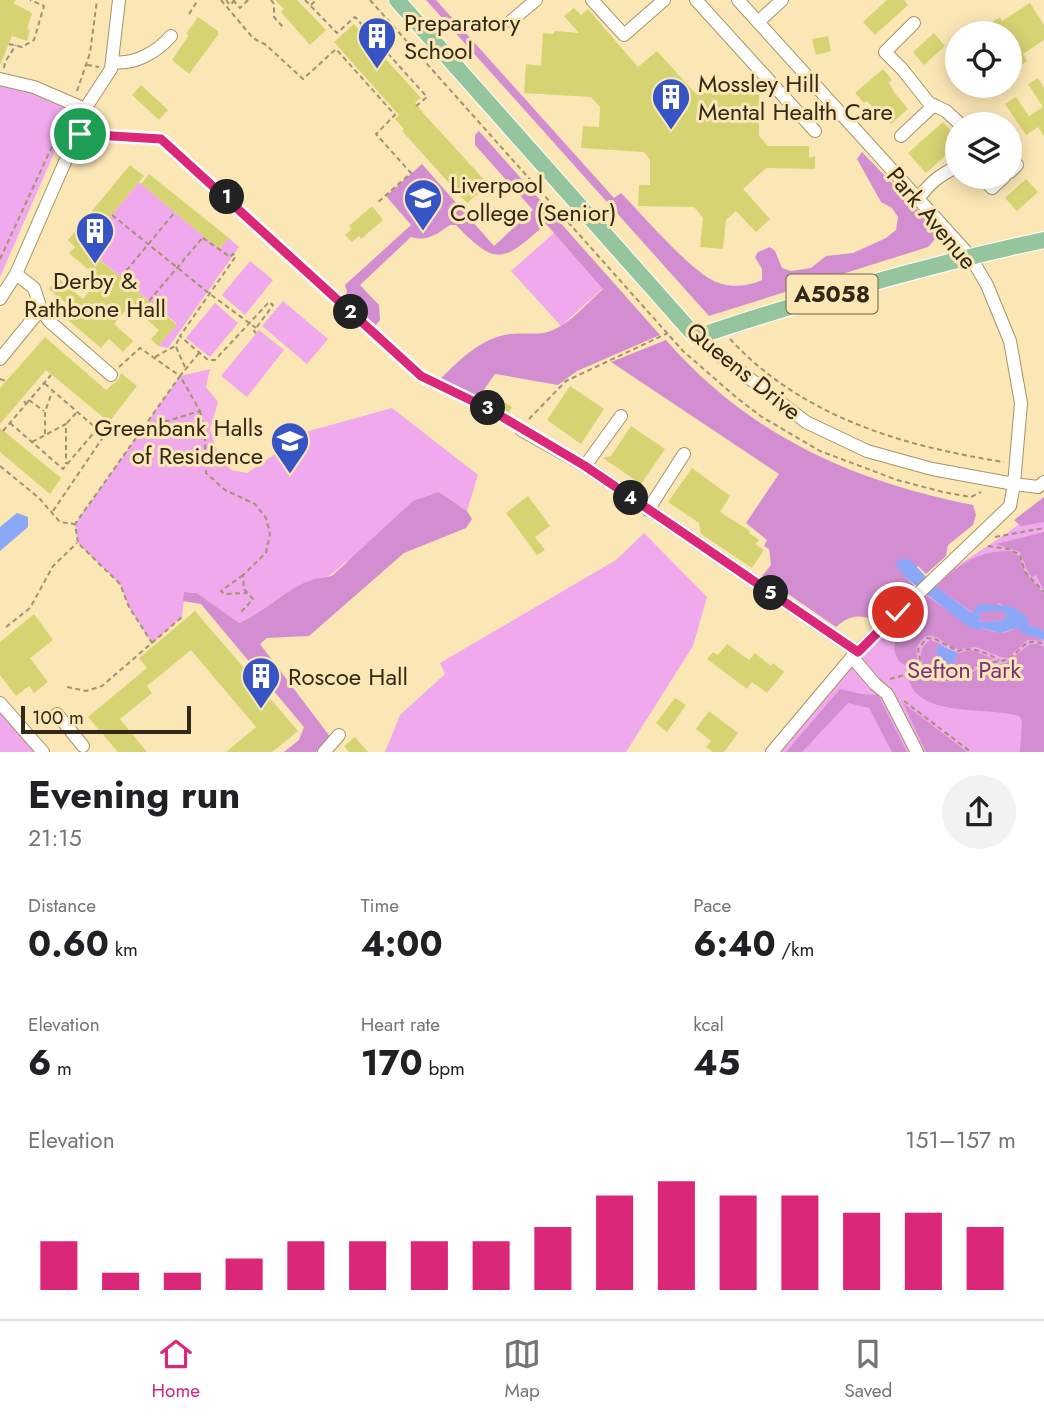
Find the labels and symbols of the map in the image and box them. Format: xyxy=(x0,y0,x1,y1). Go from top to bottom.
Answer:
place label: Preparatory School xyxy=(404,5,521,68)
building icon: Preparatory School xyxy=(356,15,398,70)
place label: Mossley Hill Mental Health Care xyxy=(698,66,893,129)
building icon: Mossley Hill Mental Health Care xyxy=(650,76,692,131)
pin xyxy=(50,104,110,164)
street label: Park Avenue xyxy=(879,159,985,277)
place label: Liverpool College (Senior) xyxy=(450,167,617,230)
school or university icon: Liverpool College (Senior) xyxy=(402,177,444,232)
pin: 1 xyxy=(210,180,244,214)
building icon: Derby & Rathbone Hall xyxy=(74,210,116,265)
place label: Derby & Rathbone Hall xyxy=(24,263,166,326)
road number: A5058 xyxy=(786,274,878,314)
pin: 2 xyxy=(334,294,368,330)
street label: Queens Drive xyxy=(679,314,809,428)
pin: 3 xyxy=(470,390,505,426)
place label: Greenbank Halls of Residence xyxy=(94,410,263,473)
school or university icon: Greenbank Halls of Residence xyxy=(269,420,311,475)
pin: 4 xyxy=(614,480,648,516)
pin: 5 xyxy=(754,576,788,610)
pin xyxy=(868,582,928,642)
park label: Sefton Park xyxy=(907,652,1021,687)
building icon: Roscoe Hall xyxy=(240,655,282,710)
place label: Roscoe Hall xyxy=(288,659,408,694)
scale bar xyxy=(21,703,191,735)

